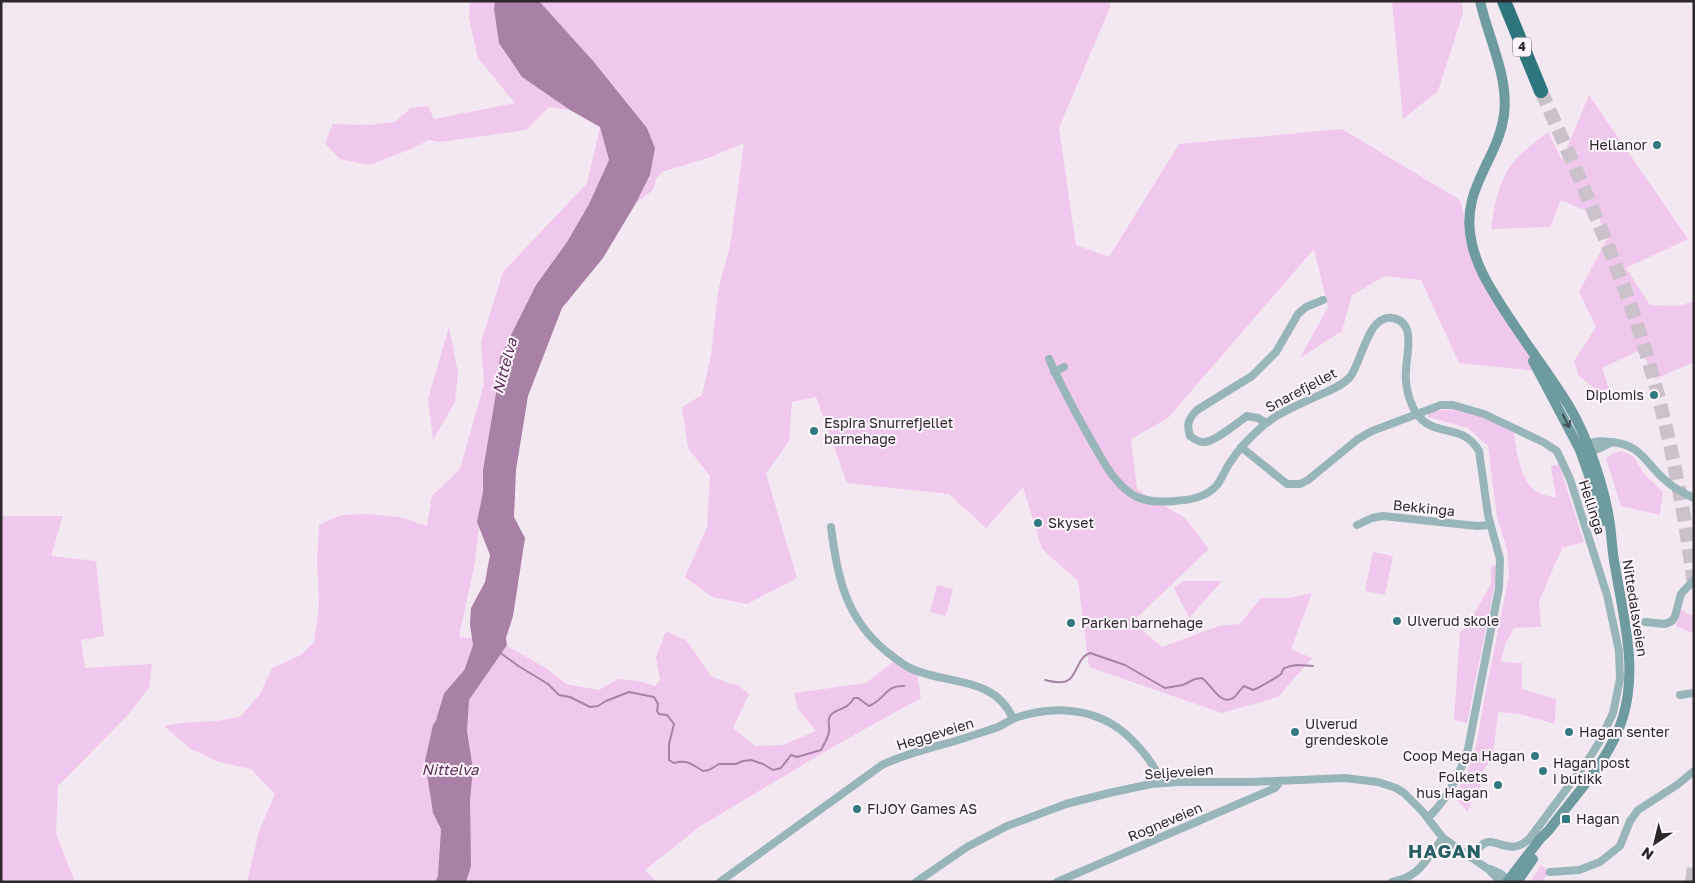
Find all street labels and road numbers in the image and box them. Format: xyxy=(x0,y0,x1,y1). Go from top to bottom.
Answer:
road number: 4 xyxy=(1513,38,1531,56)
street label: Snarefjellet xyxy=(1262,364,1339,415)
street label: Hellinga xyxy=(1576,477,1609,536)
street label: Bekkinga xyxy=(1392,496,1456,519)
street label: Nittedalsveien xyxy=(1619,558,1652,658)
street label: Heggeveien xyxy=(894,714,976,753)
street label: Seljeveien xyxy=(1144,761,1214,782)
street label: Rogneveien xyxy=(1125,798,1204,845)

